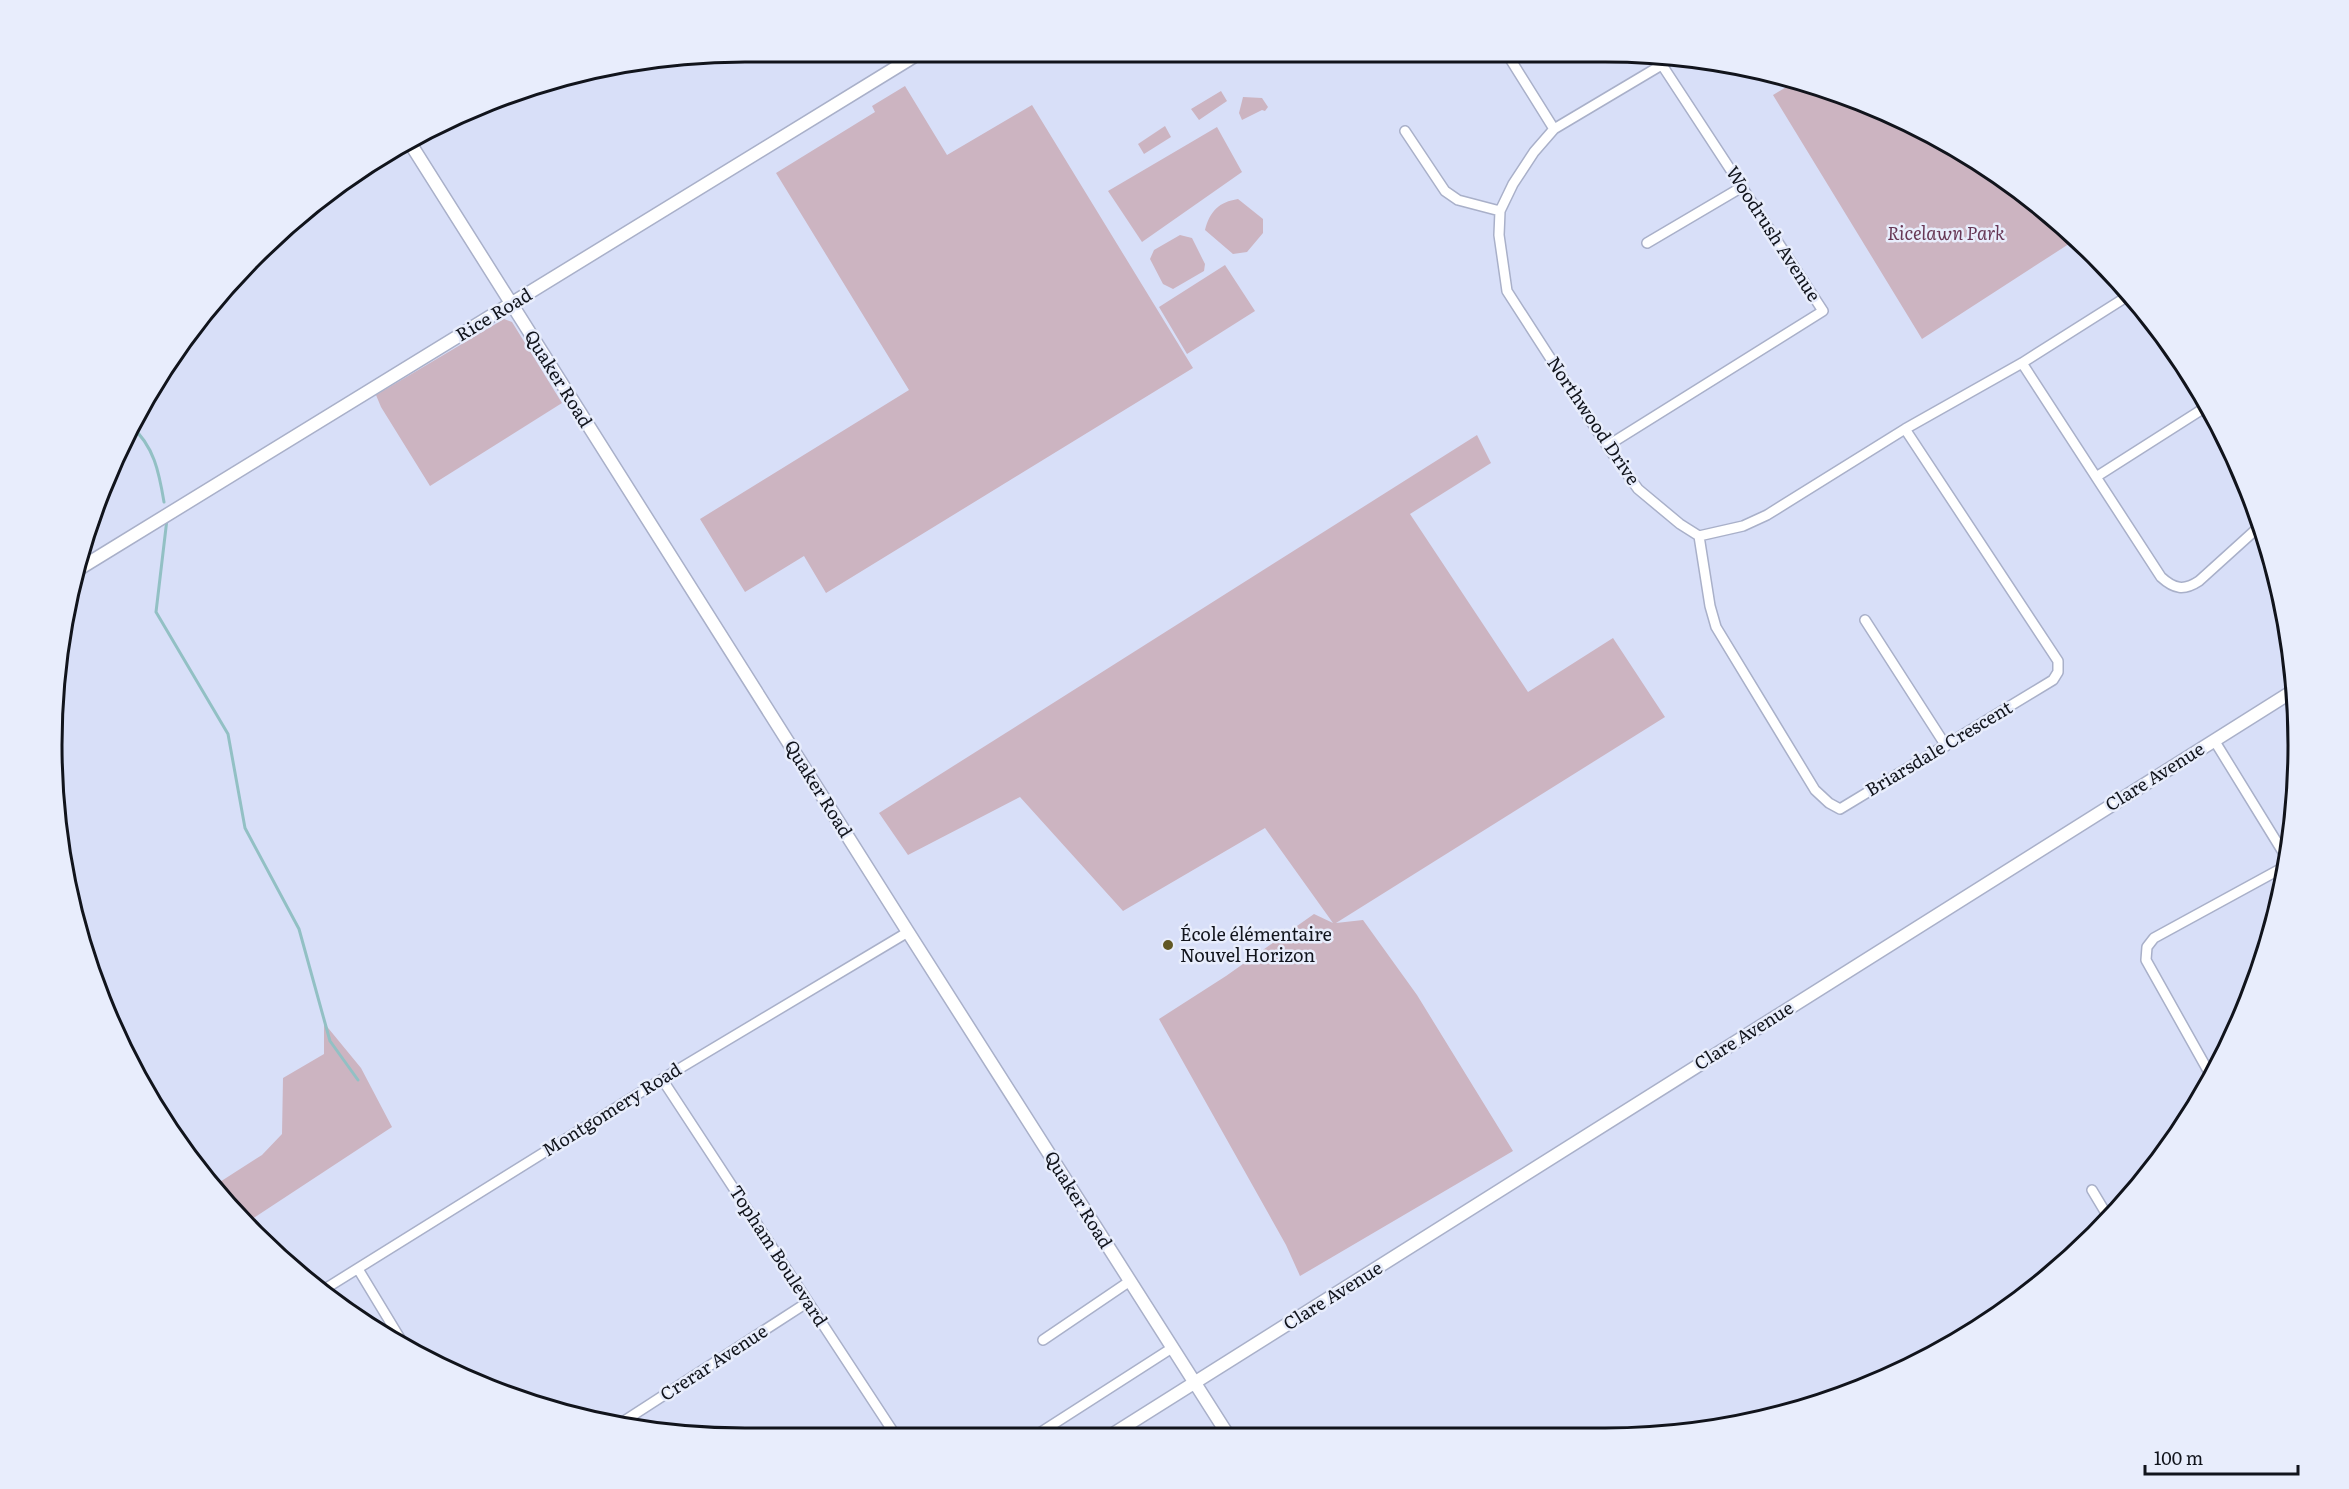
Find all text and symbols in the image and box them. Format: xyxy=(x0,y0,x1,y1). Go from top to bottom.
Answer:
street label: Woodrush Avenue xyxy=(1720,160,1828,306)
park label: Ricelawn Park xyxy=(1887,219,2005,246)
street label: Rice Road xyxy=(450,280,536,347)
street label: Quaker Road xyxy=(519,324,600,432)
street label: Northwood Drive xyxy=(1541,351,1647,490)
street label: Briarsdale Crescent xyxy=(1860,693,2017,802)
street label: Quaker Road xyxy=(779,734,860,842)
street label: Clare Avenue xyxy=(2099,734,2209,817)
place label: École élémentaire Nouvel Horizon xyxy=(1180,920,1332,968)
marker: École élémentaire Nouvel Horizon xyxy=(1161,938,1175,952)
street label: Clare Avenue xyxy=(1688,993,1798,1076)
street label: Montgomery Road xyxy=(536,1055,686,1162)
street label: Quaker Road xyxy=(1039,1145,1120,1253)
street label: Topham Boulevard xyxy=(723,1179,835,1331)
street label: Clare Avenue xyxy=(1277,1253,1387,1336)
street label: Crerar Avenue xyxy=(654,1317,772,1407)
scale bar xyxy=(2145,1438,2298,1476)
text: 100 m xyxy=(2154,1444,2203,1471)

